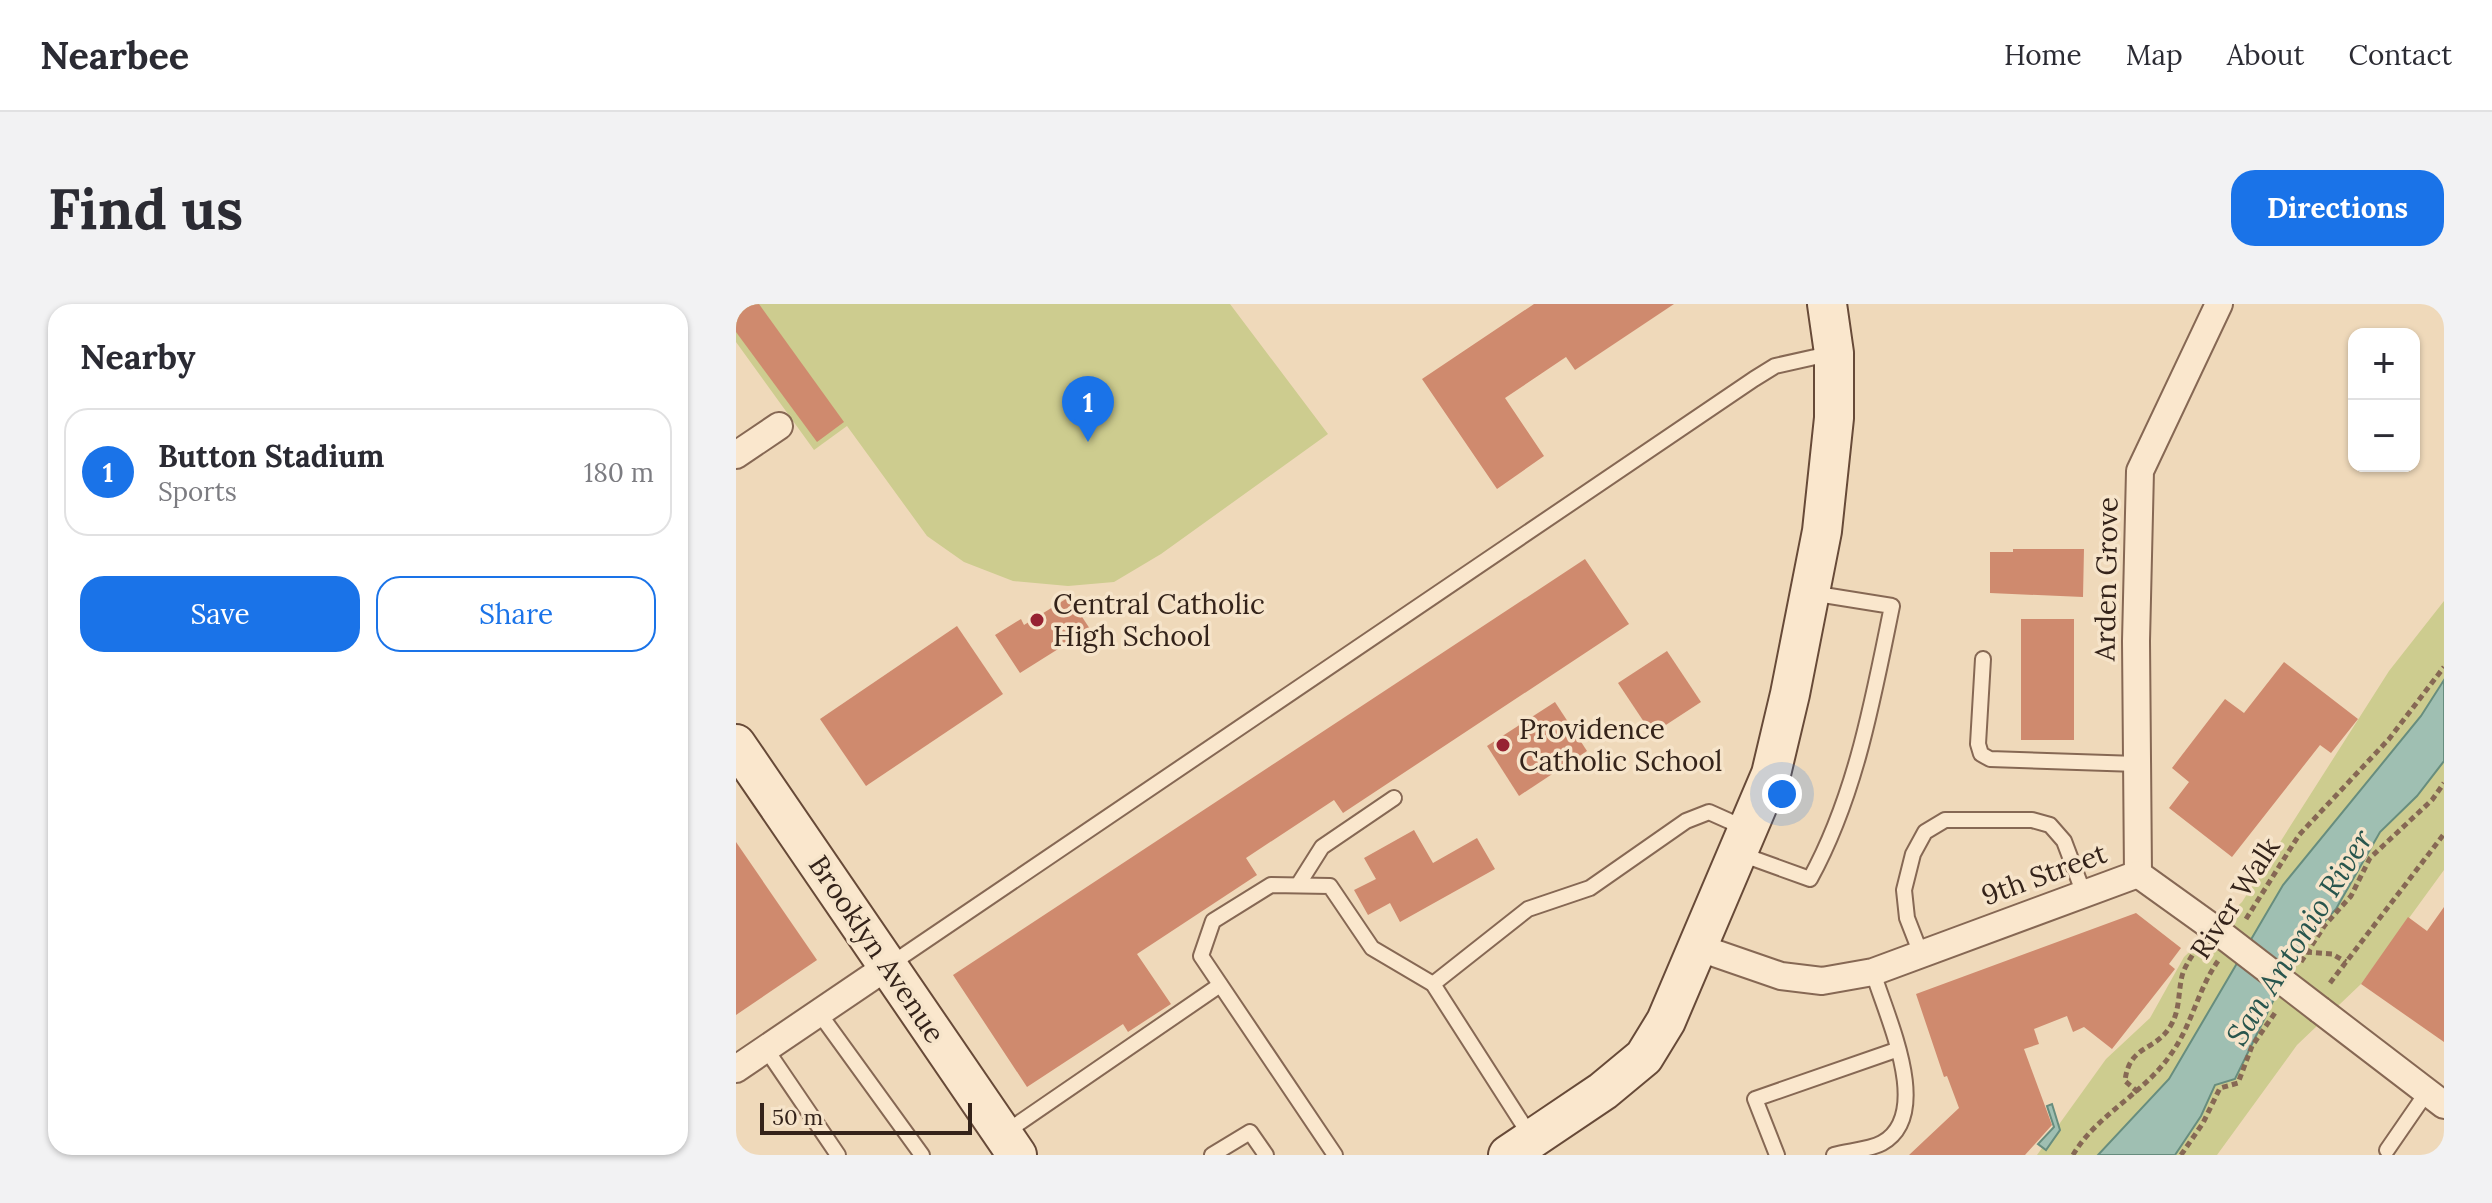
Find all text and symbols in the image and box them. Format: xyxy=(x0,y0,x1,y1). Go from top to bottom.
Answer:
text: Nearbee xyxy=(40,31,189,79)
text: Home xyxy=(2004,37,2082,73)
text: Map xyxy=(2126,37,2183,73)
text: About xyxy=(2227,37,2304,73)
text: Contact xyxy=(2348,37,2452,73)
button: Directions xyxy=(2231,170,2444,246)
text: Find us xyxy=(48,173,243,244)
map controls xyxy=(2348,328,2420,472)
button: + xyxy=(2348,328,2420,400)
text: Nearby xyxy=(80,335,196,378)
pin: 1 xyxy=(1062,376,1114,442)
button: − xyxy=(2348,400,2420,472)
text: Button Stadium xyxy=(158,437,384,475)
text: 1 xyxy=(103,456,113,489)
text: 180 m xyxy=(584,456,654,489)
text: Sports xyxy=(158,475,237,508)
street label: Arden Grove xyxy=(2087,497,2125,662)
button: Save xyxy=(80,576,360,652)
button: Share xyxy=(376,576,656,652)
place label: Central Catholic High School xyxy=(1053,586,1265,654)
marker: Central Catholic High School xyxy=(1028,611,1046,629)
place label: Providence Catholic School xyxy=(1519,711,1722,779)
marker: Providence Catholic School xyxy=(1494,736,1512,754)
your location xyxy=(1762,774,1802,814)
water label: San Antonio River xyxy=(2217,822,2381,1052)
street label: River Walk xyxy=(2182,830,2288,966)
street label: 9th Street xyxy=(1977,835,2112,913)
street label: Brooklyn Avenue xyxy=(801,848,953,1050)
scale bar xyxy=(760,1099,972,1135)
text: 50 m xyxy=(772,1103,823,1131)

